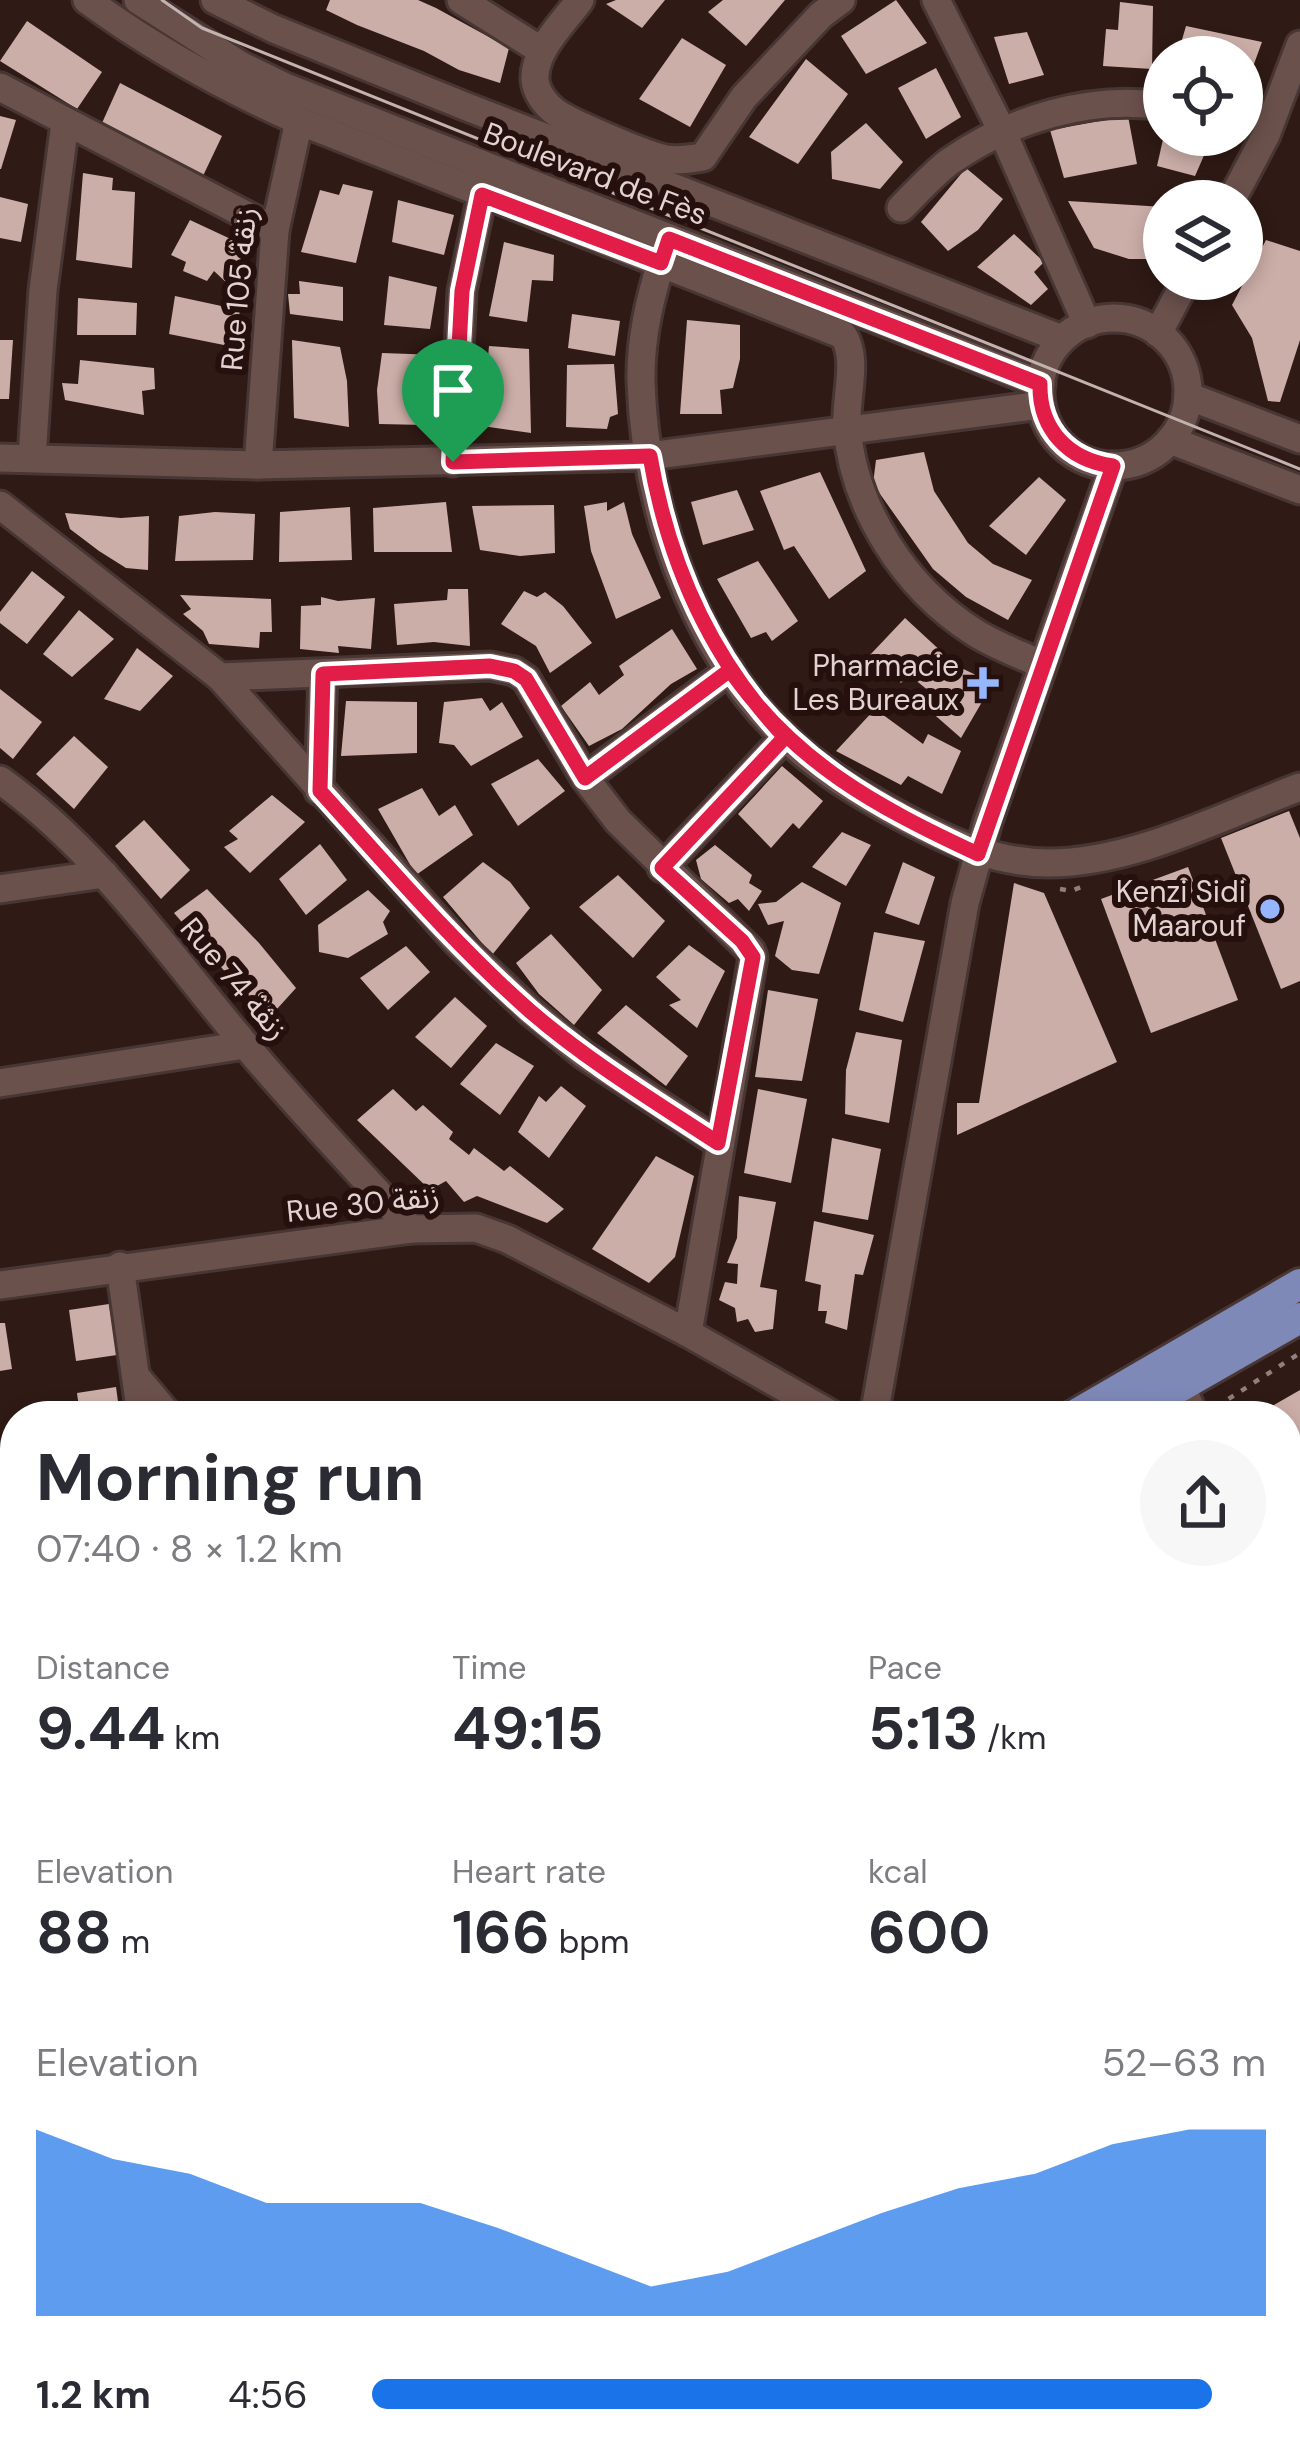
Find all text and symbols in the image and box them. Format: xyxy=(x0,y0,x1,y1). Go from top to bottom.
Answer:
map controls xyxy=(1143,36,1263,300)
button: locate xyxy=(1143,36,1263,156)
street label: Boulevard de Fès xyxy=(478,113,712,234)
button: layers xyxy=(1143,180,1263,300)
street label: Rue 105 زنقة xyxy=(212,206,265,372)
pin xyxy=(402,339,504,462)
icon: arrive xyxy=(420,357,486,423)
place label: Pharmacie Les Bureaux xyxy=(793,646,959,719)
marker: Pharmacie Les Bureaux xyxy=(970,670,996,696)
place label: Kenzi Sidi Maarouf xyxy=(1116,872,1246,945)
marker: Kenzi Sidi Maarouf xyxy=(1257,896,1283,922)
street label: Rue 74 زنقة xyxy=(172,909,297,1048)
street label: Rue 30 زنقة xyxy=(284,1176,442,1231)
text: Morning run xyxy=(36,1435,424,1520)
button: share xyxy=(1140,1440,1266,1566)
text: 07:40 · 8 × 1.2 km xyxy=(36,1523,343,1574)
text: Distance xyxy=(36,1646,170,1689)
text: Time xyxy=(452,1646,527,1689)
text: Pace xyxy=(868,1646,942,1689)
text: 9.44 xyxy=(36,1689,165,1768)
text: 49:15 xyxy=(452,1689,604,1768)
text: 5:13 xyxy=(868,1689,979,1768)
text: km xyxy=(165,1716,220,1759)
text: /km xyxy=(979,1716,1046,1759)
text: Elevation xyxy=(36,1850,174,1893)
text: Heart rate xyxy=(452,1850,606,1893)
text: kcal xyxy=(868,1850,928,1893)
text: 88 xyxy=(36,1893,112,1972)
text: 166 xyxy=(452,1893,550,1972)
text: 600 xyxy=(868,1893,991,1972)
text: m xyxy=(112,1920,150,1963)
text: bpm xyxy=(550,1920,629,1963)
text: Elevation xyxy=(36,2037,199,2088)
text: 52–63 m xyxy=(1102,2037,1266,2088)
text: 1.2 km xyxy=(36,2369,151,2420)
text: 4:56 xyxy=(228,2369,308,2420)

